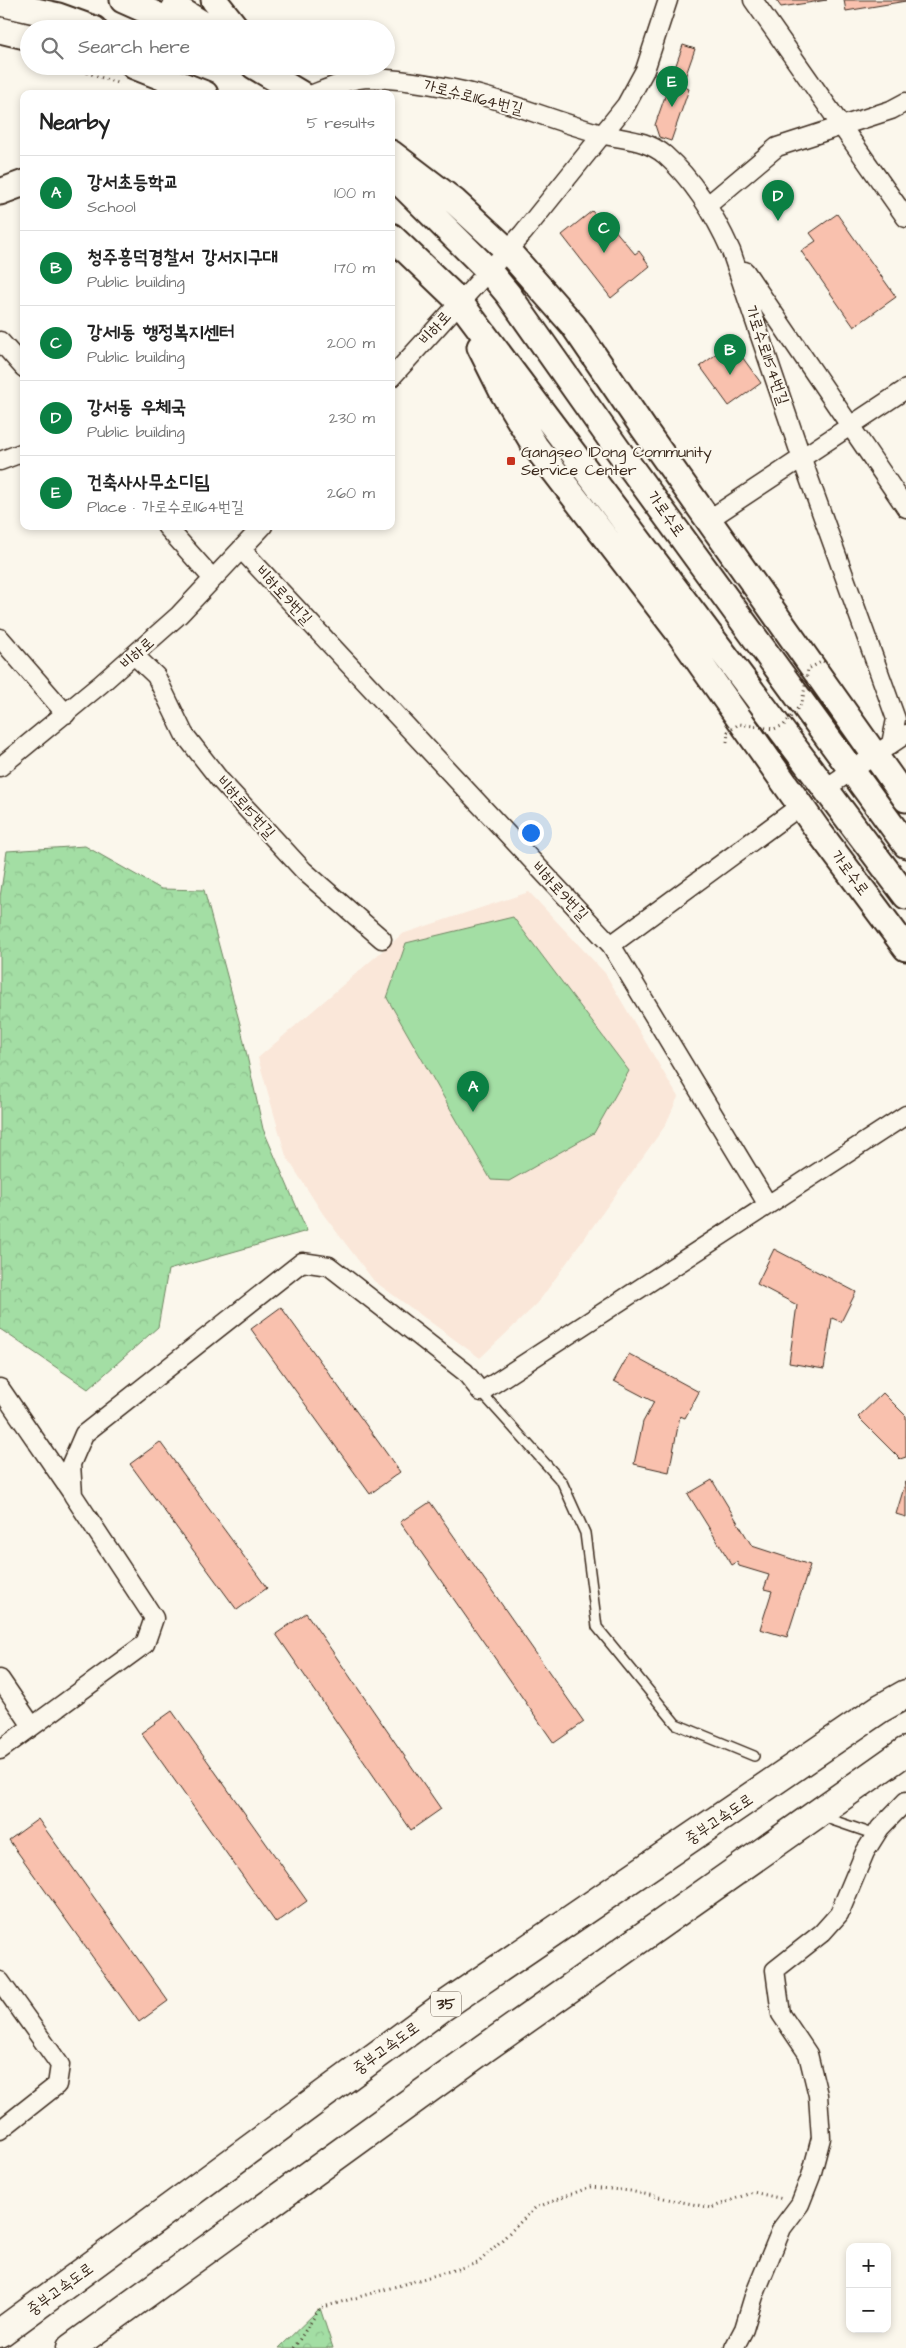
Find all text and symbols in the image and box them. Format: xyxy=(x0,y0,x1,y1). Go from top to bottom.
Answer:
search box xyxy=(20,20,395,75)
icon: search xyxy=(38,34,66,62)
text: Search here xyxy=(78,34,190,61)
pin: E xyxy=(656,66,688,107)
street label: 가로수로1164번길 xyxy=(421,74,525,120)
text: Nearby xyxy=(40,108,110,137)
text: 5 results xyxy=(307,112,375,134)
text: 강서초등학교 xyxy=(87,169,179,196)
pin: D xyxy=(762,180,794,221)
text: A xyxy=(51,182,61,204)
text: 100 m xyxy=(334,182,375,204)
text: School xyxy=(87,196,136,218)
pin: C xyxy=(588,212,620,253)
text: 청주흥덕경찰서 강서지구대 xyxy=(87,244,278,271)
text: B xyxy=(50,257,62,279)
text: 170 m xyxy=(334,257,375,279)
text: Public building xyxy=(87,271,185,293)
street label: 가로수로1154번길 xyxy=(740,302,794,408)
street label: 비하로 xyxy=(414,306,456,350)
text: 강서1동 행정복지센터 xyxy=(87,319,235,346)
text: C xyxy=(50,332,62,354)
text: 200 m xyxy=(327,332,375,354)
pin: B xyxy=(714,334,746,375)
text: Public building xyxy=(87,346,185,368)
text: 강서동 우체국 xyxy=(87,394,186,421)
text: D xyxy=(51,407,61,429)
text: 230 m xyxy=(329,407,375,429)
text: Public building xyxy=(87,421,185,443)
place label: Gangseo 1Dong Community Service Center xyxy=(521,441,712,481)
marker: Gangseo 1Dong Community Service Center xyxy=(505,455,517,467)
text: 건축사사무소디딤 xyxy=(87,469,209,496)
text: E xyxy=(51,482,61,504)
text: 260 m xyxy=(327,482,375,504)
street label: 가로수로 xyxy=(642,487,690,541)
text: Place · 가로수로1164번길 xyxy=(87,496,244,518)
street label: 비하로9번길 xyxy=(251,561,317,629)
street label: 비하로 xyxy=(115,632,159,674)
street label: 비하로15번길 xyxy=(212,771,280,843)
your location xyxy=(518,820,544,846)
street label: 가로수로 xyxy=(826,846,874,900)
street label: 비하로9번길 xyxy=(527,857,593,925)
pin: A xyxy=(457,1071,489,1112)
street label: 중부고속도로 xyxy=(681,1788,757,1850)
road number: 35 xyxy=(431,1992,461,2016)
street label: 중부고속도로 xyxy=(348,2016,424,2080)
map controls xyxy=(846,2243,891,2333)
button: + xyxy=(846,2243,891,2288)
street label: 중부고속도로 xyxy=(22,2257,98,2321)
button: − xyxy=(846,2288,891,2333)

